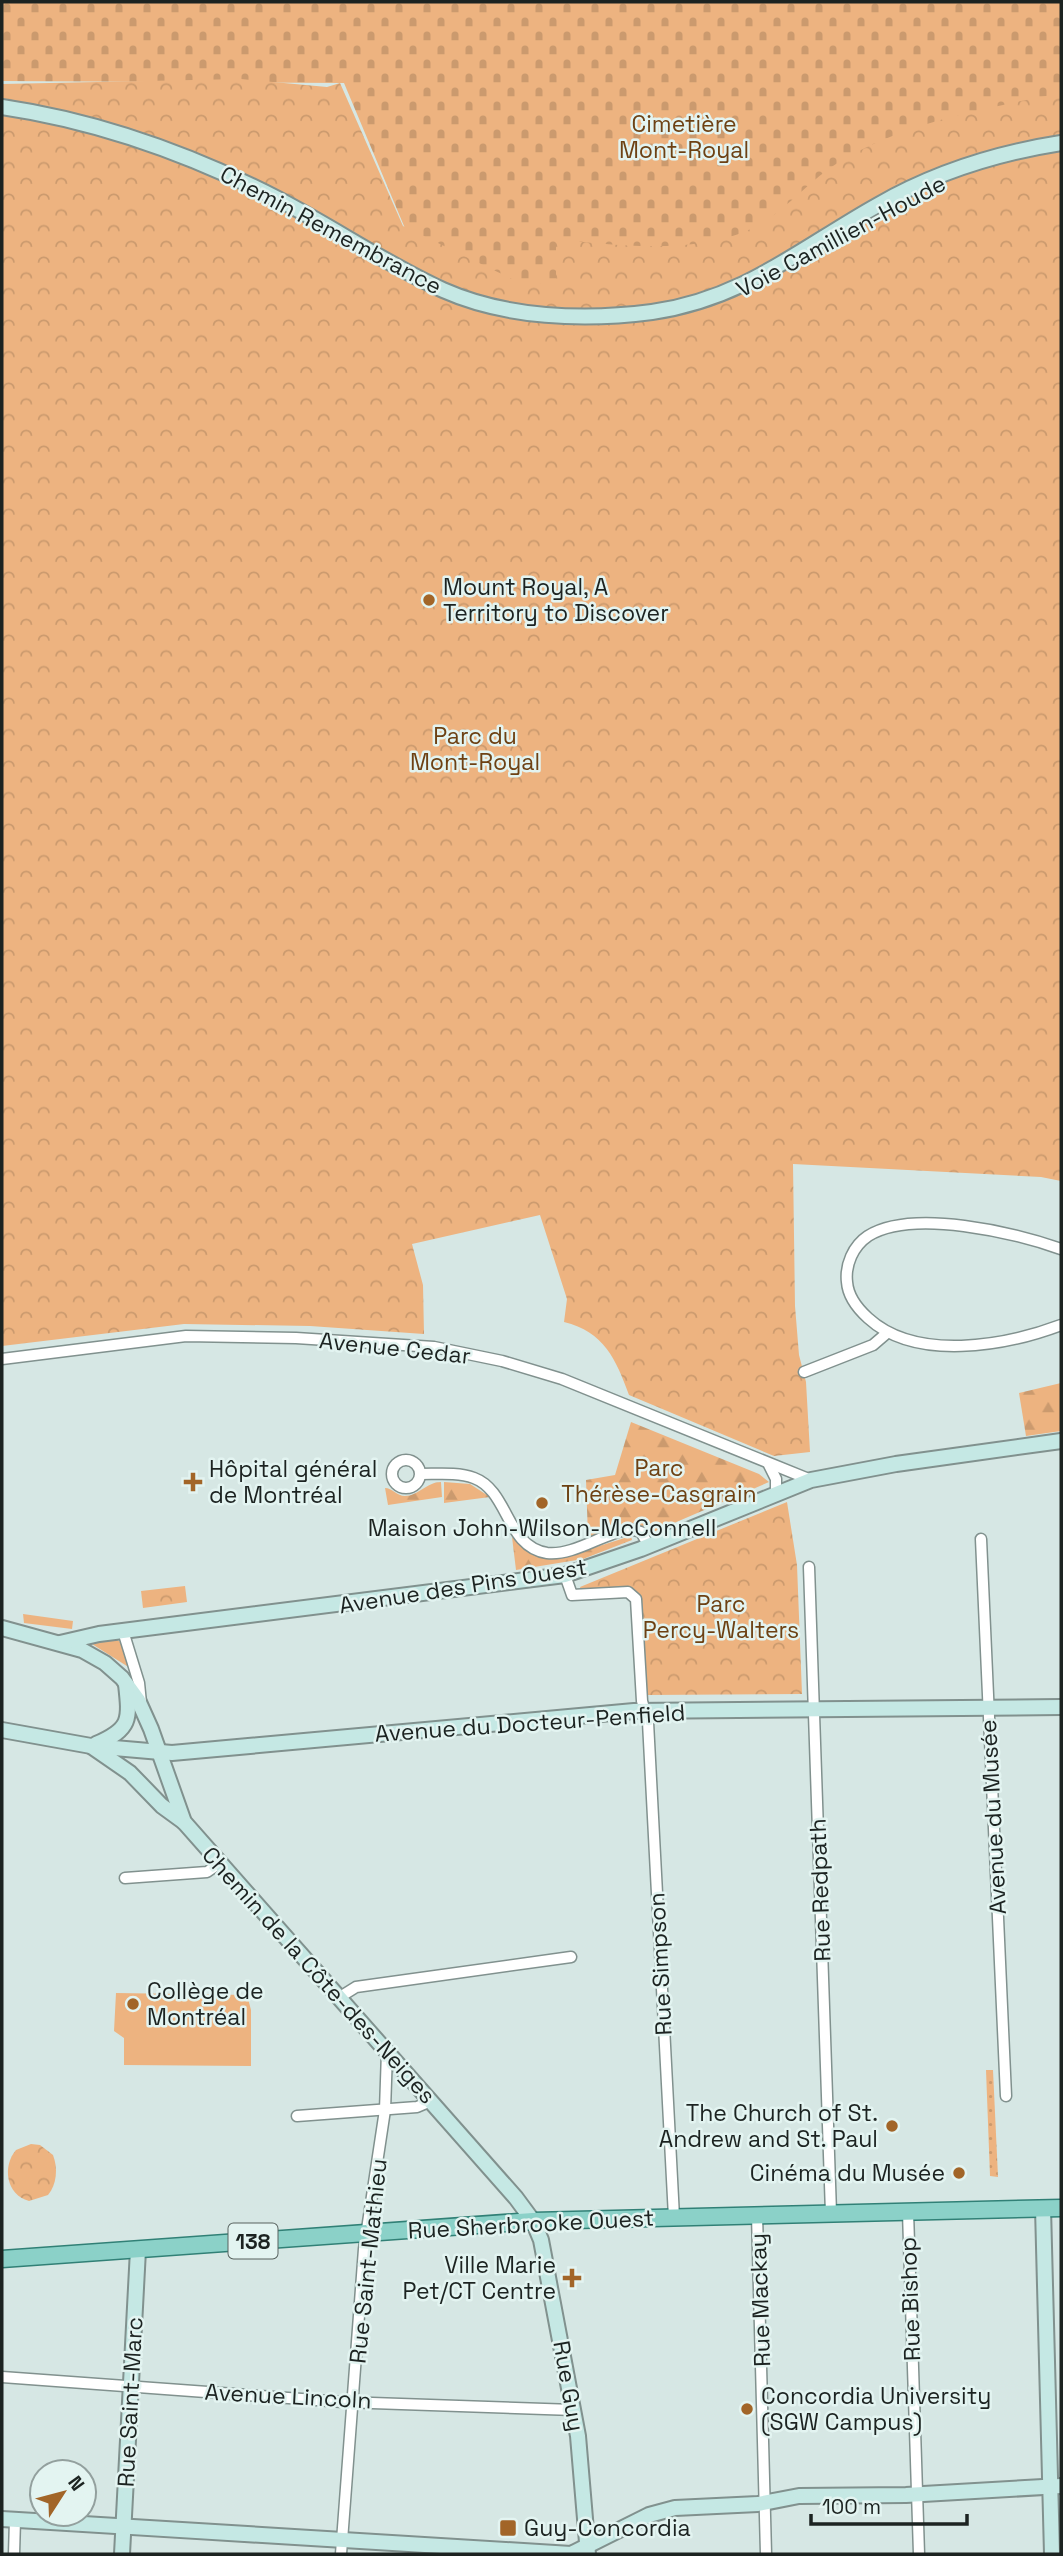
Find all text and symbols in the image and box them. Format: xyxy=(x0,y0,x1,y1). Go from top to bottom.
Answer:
park label: Cimetière Mont-Royal xyxy=(619,109,749,165)
street label: Chemin Remembrance xyxy=(215,159,447,301)
street label: Voie Camillien-Houde xyxy=(731,168,951,304)
place label: Mount Royal, A Territory to Discover xyxy=(443,572,669,628)
marker: Mount Royal, A Territory to Discover xyxy=(421,592,437,608)
park label: Parc du Mont-Royal xyxy=(410,721,540,777)
street label: Avenue Cedar xyxy=(318,1325,472,1371)
park label: Parc Thérèse-Casgrain xyxy=(561,1453,757,1509)
place label: Hôpital général de Montréal xyxy=(209,1454,377,1510)
marker: Hôpital général de Montréal xyxy=(183,1472,203,1492)
marker: Maison John-Wilson-McConnell xyxy=(534,1495,550,1511)
place label: Maison John-Wilson-McConnell xyxy=(368,1513,716,1543)
street label: Avenue des Pins Ouest xyxy=(337,1552,589,1620)
park label: Parc Percy-Walters xyxy=(643,1589,799,1645)
street label: Avenue du Docteur-Penfield xyxy=(374,1697,686,1749)
street label: Avenue du Musée xyxy=(973,1719,1013,1915)
street label: Rue Redpath xyxy=(803,1818,837,1962)
street label: Chemin de la Côte-des-Neiges xyxy=(195,1840,443,2110)
street label: Rue Simpson xyxy=(641,1892,679,2036)
place label: Collège de Montréal xyxy=(147,1976,264,2032)
marker: Collège de Montréal xyxy=(125,1996,141,2012)
place label: The Church of St. Andrew and St. Paul xyxy=(659,2098,878,2154)
marker: The Church of St. Andrew and St. Paul xyxy=(884,2118,900,2134)
street label: Rue Saint-Mathieu xyxy=(342,2157,394,2365)
place label: Cinéma du Musée xyxy=(750,2158,945,2188)
marker: Cinéma du Musée xyxy=(951,2165,967,2181)
street label: Rue Sherbrooke Ouest xyxy=(407,2203,655,2245)
road number: 138 xyxy=(229,2224,278,2258)
street label: Rue Mackay xyxy=(743,2233,777,2367)
street label: Rue Bishop xyxy=(893,2236,927,2362)
place label: Ville Marie Pet/CT Centre xyxy=(402,2250,556,2306)
marker: Ville Marie Pet/CT Centre xyxy=(562,2268,582,2288)
street label: Rue Saint-Marc xyxy=(111,2316,149,2488)
street label: Rue Guy xyxy=(546,2338,592,2434)
street label: Avenue Lincoln xyxy=(204,2377,372,2415)
place label: Concordia University (SGW Campus) xyxy=(761,2381,991,2437)
marker: Concordia University (SGW Campus) xyxy=(739,2401,755,2417)
north arrow xyxy=(28,2458,98,2528)
text: N xyxy=(62,2471,90,2496)
scale bar xyxy=(811,2482,967,2526)
text: 100 m xyxy=(822,2493,881,2520)
place label: Guy-Concordia xyxy=(524,2513,691,2543)
marker: Guy-Concordia xyxy=(498,2518,518,2538)

